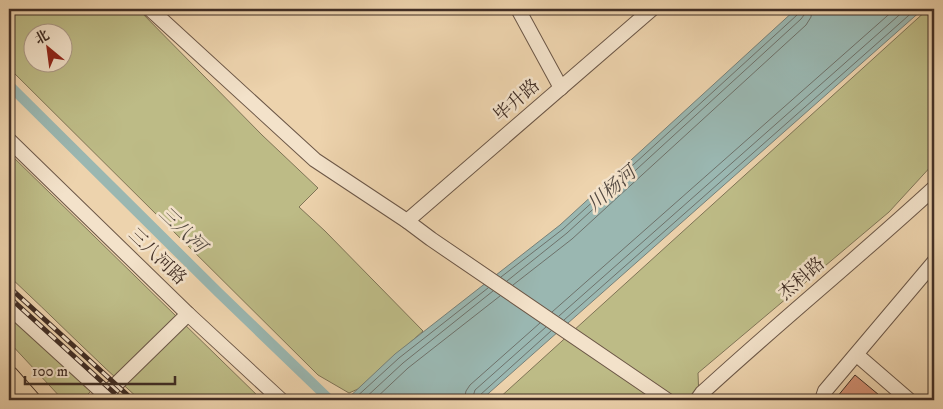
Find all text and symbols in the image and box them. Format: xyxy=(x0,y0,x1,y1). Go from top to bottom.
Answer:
north arrow xyxy=(22,22,72,72)
text: 北 xyxy=(32,26,53,49)
street label: 毕升路 xyxy=(489,75,545,127)
water label: 川杨河 xyxy=(583,160,643,216)
water label: 三八河 xyxy=(154,202,213,260)
street label: 三八河路 xyxy=(123,224,191,290)
street label: 杰科路 xyxy=(774,253,830,305)
scale bar xyxy=(25,354,175,386)
text: 100 m xyxy=(32,362,68,381)

